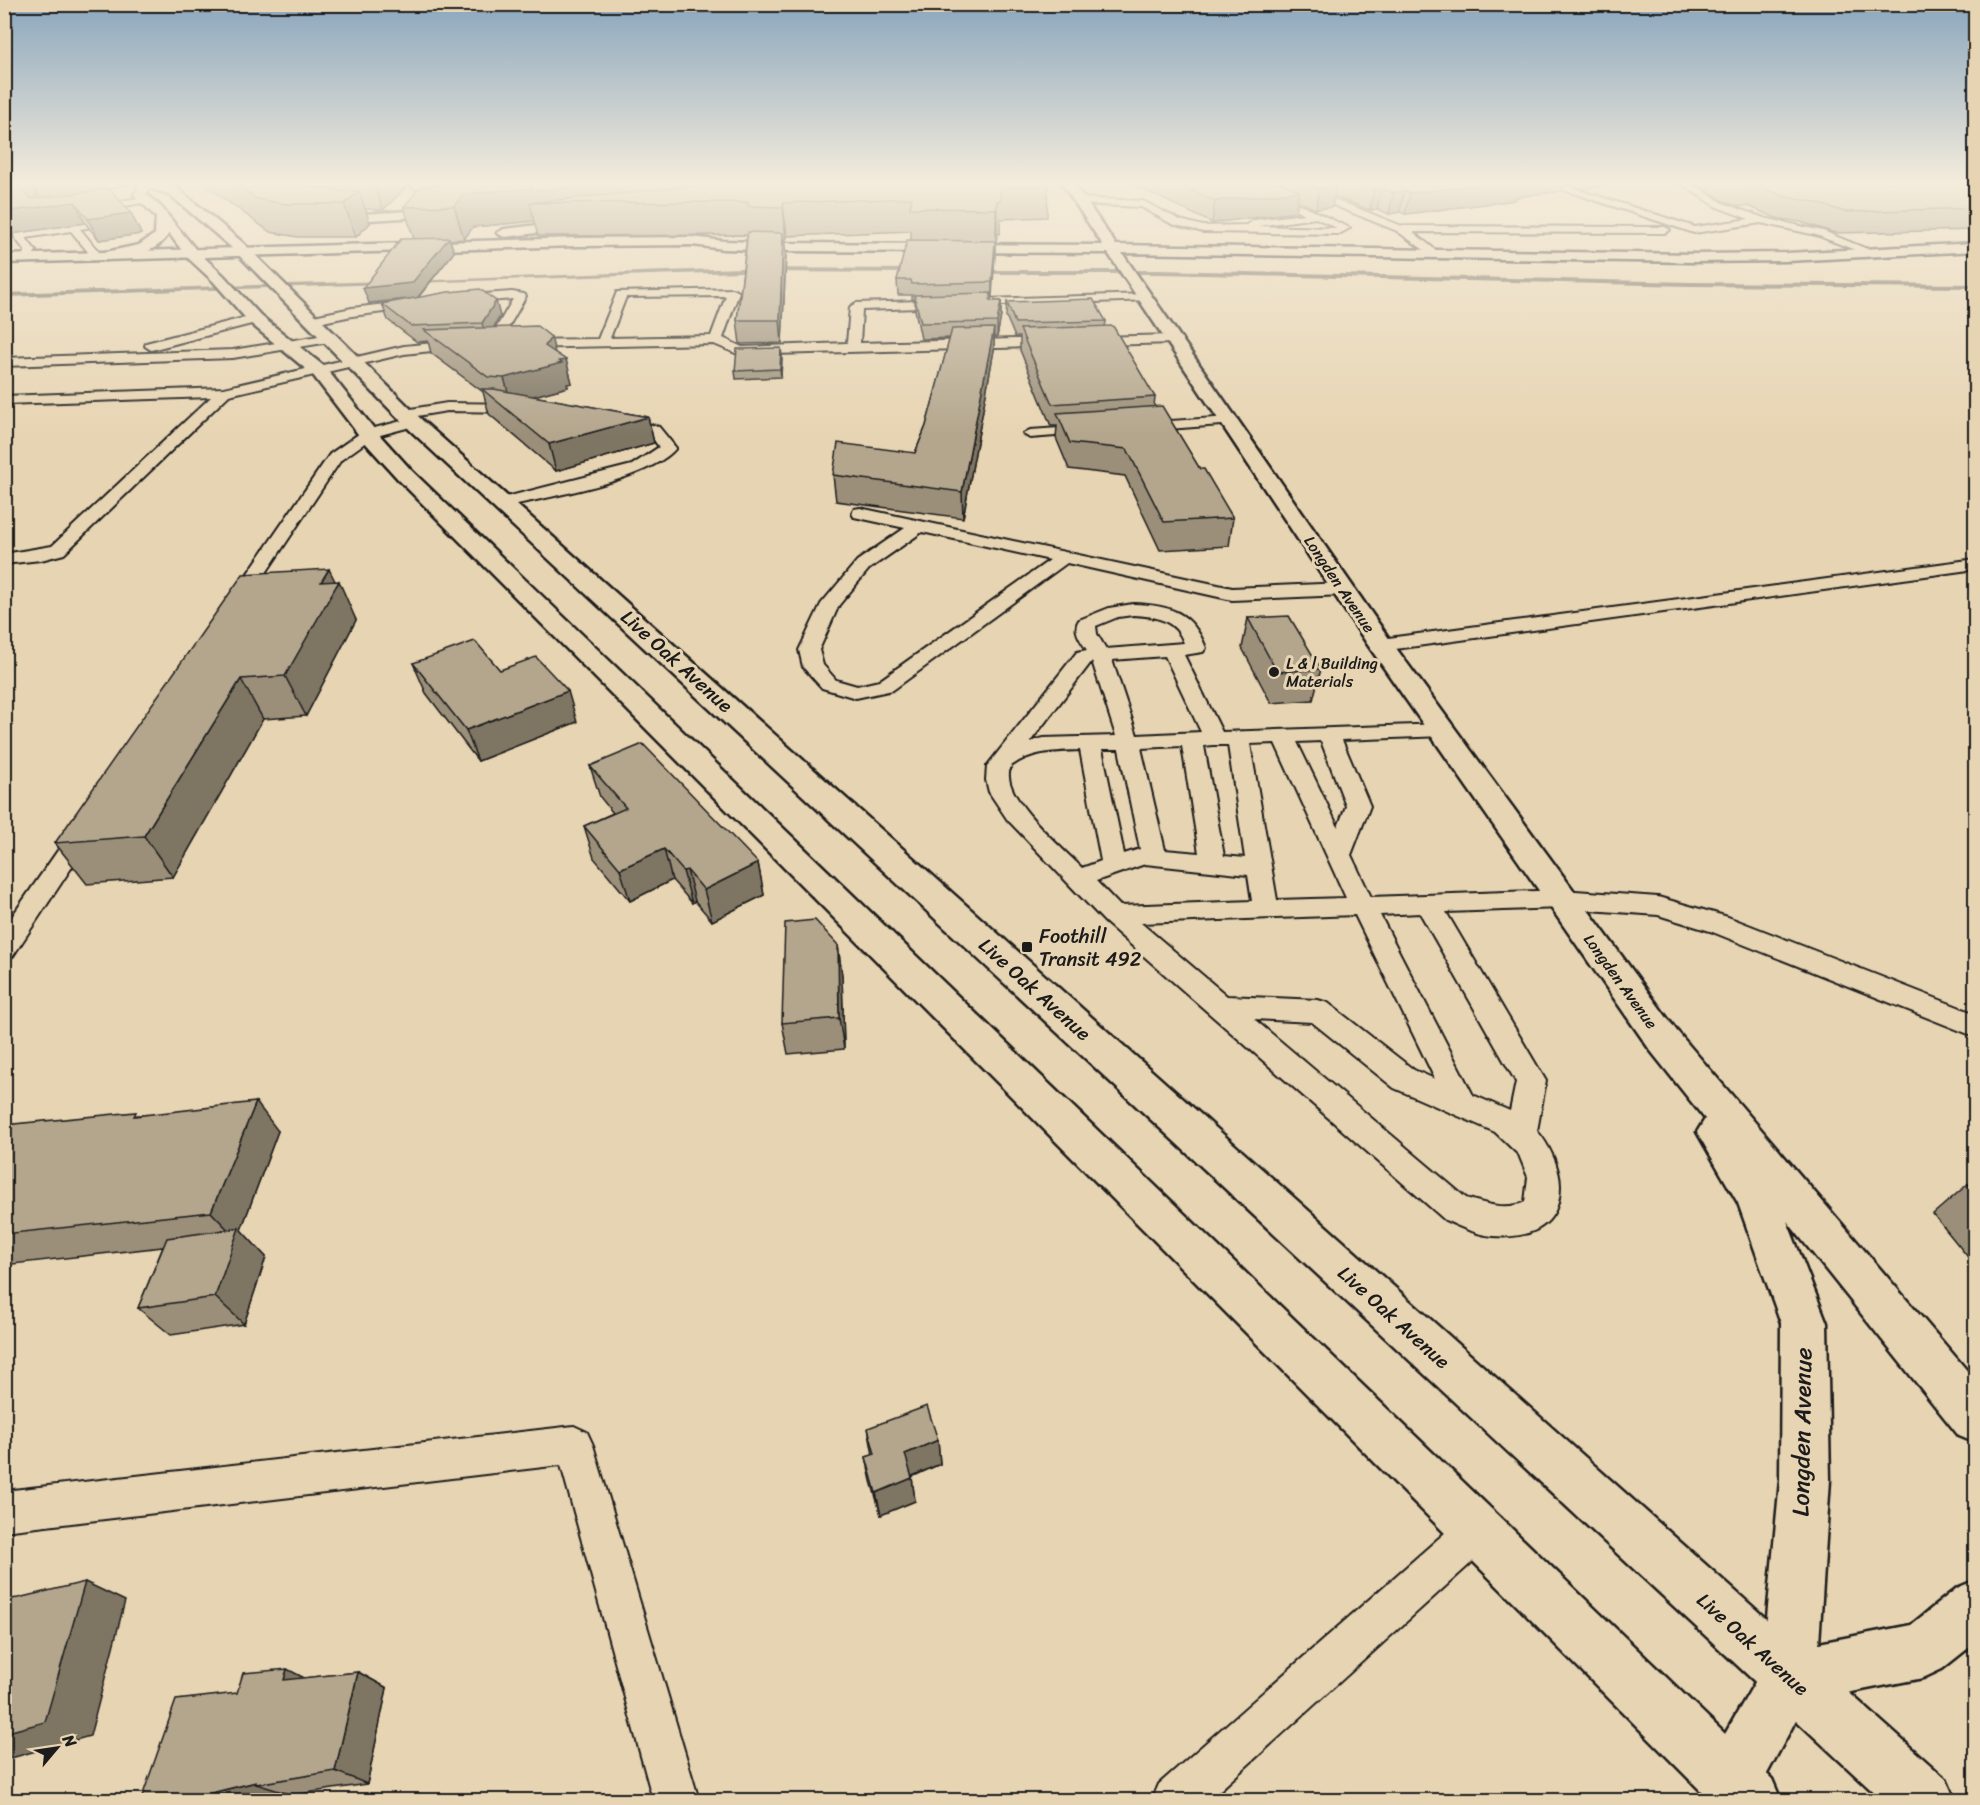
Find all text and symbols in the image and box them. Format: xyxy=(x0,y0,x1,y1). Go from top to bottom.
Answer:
street label: Longden Avenue xyxy=(1296,529,1383,639)
street label: Live Oak Avenue xyxy=(612,601,741,722)
place label: L & l Building Materials xyxy=(1286,649,1378,696)
marker: L & l Building Materials xyxy=(1267,665,1281,679)
place label: Foothill Transit 492 xyxy=(1039,919,1142,977)
street label: Longden Avenue xyxy=(1576,927,1665,1035)
street label: Live Oak Avenue xyxy=(970,929,1099,1050)
marker: Foothill Transit 492 xyxy=(1020,940,1034,954)
street label: Live Oak Avenue xyxy=(1329,1257,1458,1378)
street label: Longden Avenue xyxy=(1780,1347,1824,1517)
street label: Live Oak Avenue xyxy=(1688,1584,1817,1705)
north arrow xyxy=(27,1718,87,1778)
text: N xyxy=(54,1728,85,1754)

